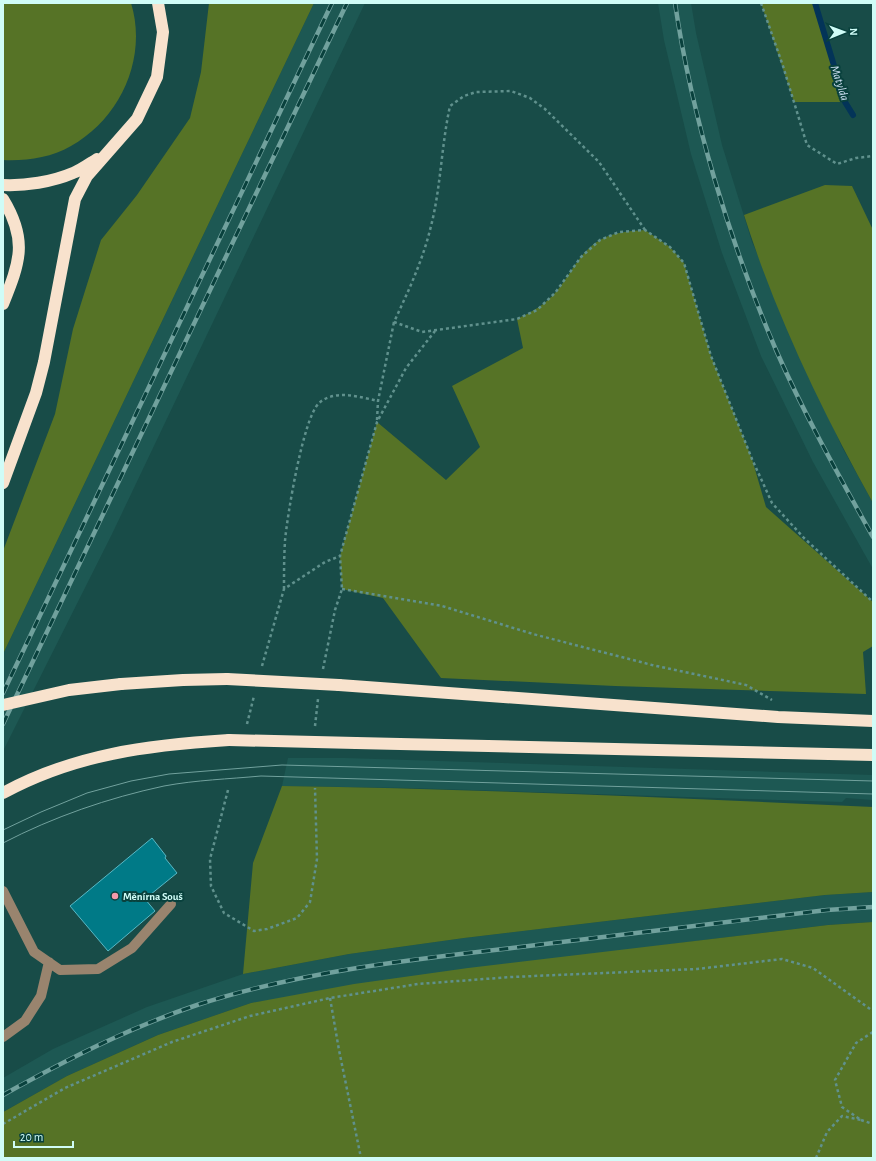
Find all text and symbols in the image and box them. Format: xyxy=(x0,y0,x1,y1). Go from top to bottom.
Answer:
north arrow xyxy=(824,12,864,52)
text: N xyxy=(848,28,859,36)
water label: Matylda xyxy=(829,64,851,102)
marker: Měnírna Souš xyxy=(110,891,120,901)
place label: Měnírna Souš xyxy=(123,891,183,902)
scale bar xyxy=(14,1123,73,1149)
text: 20 m xyxy=(20,1131,43,1143)

